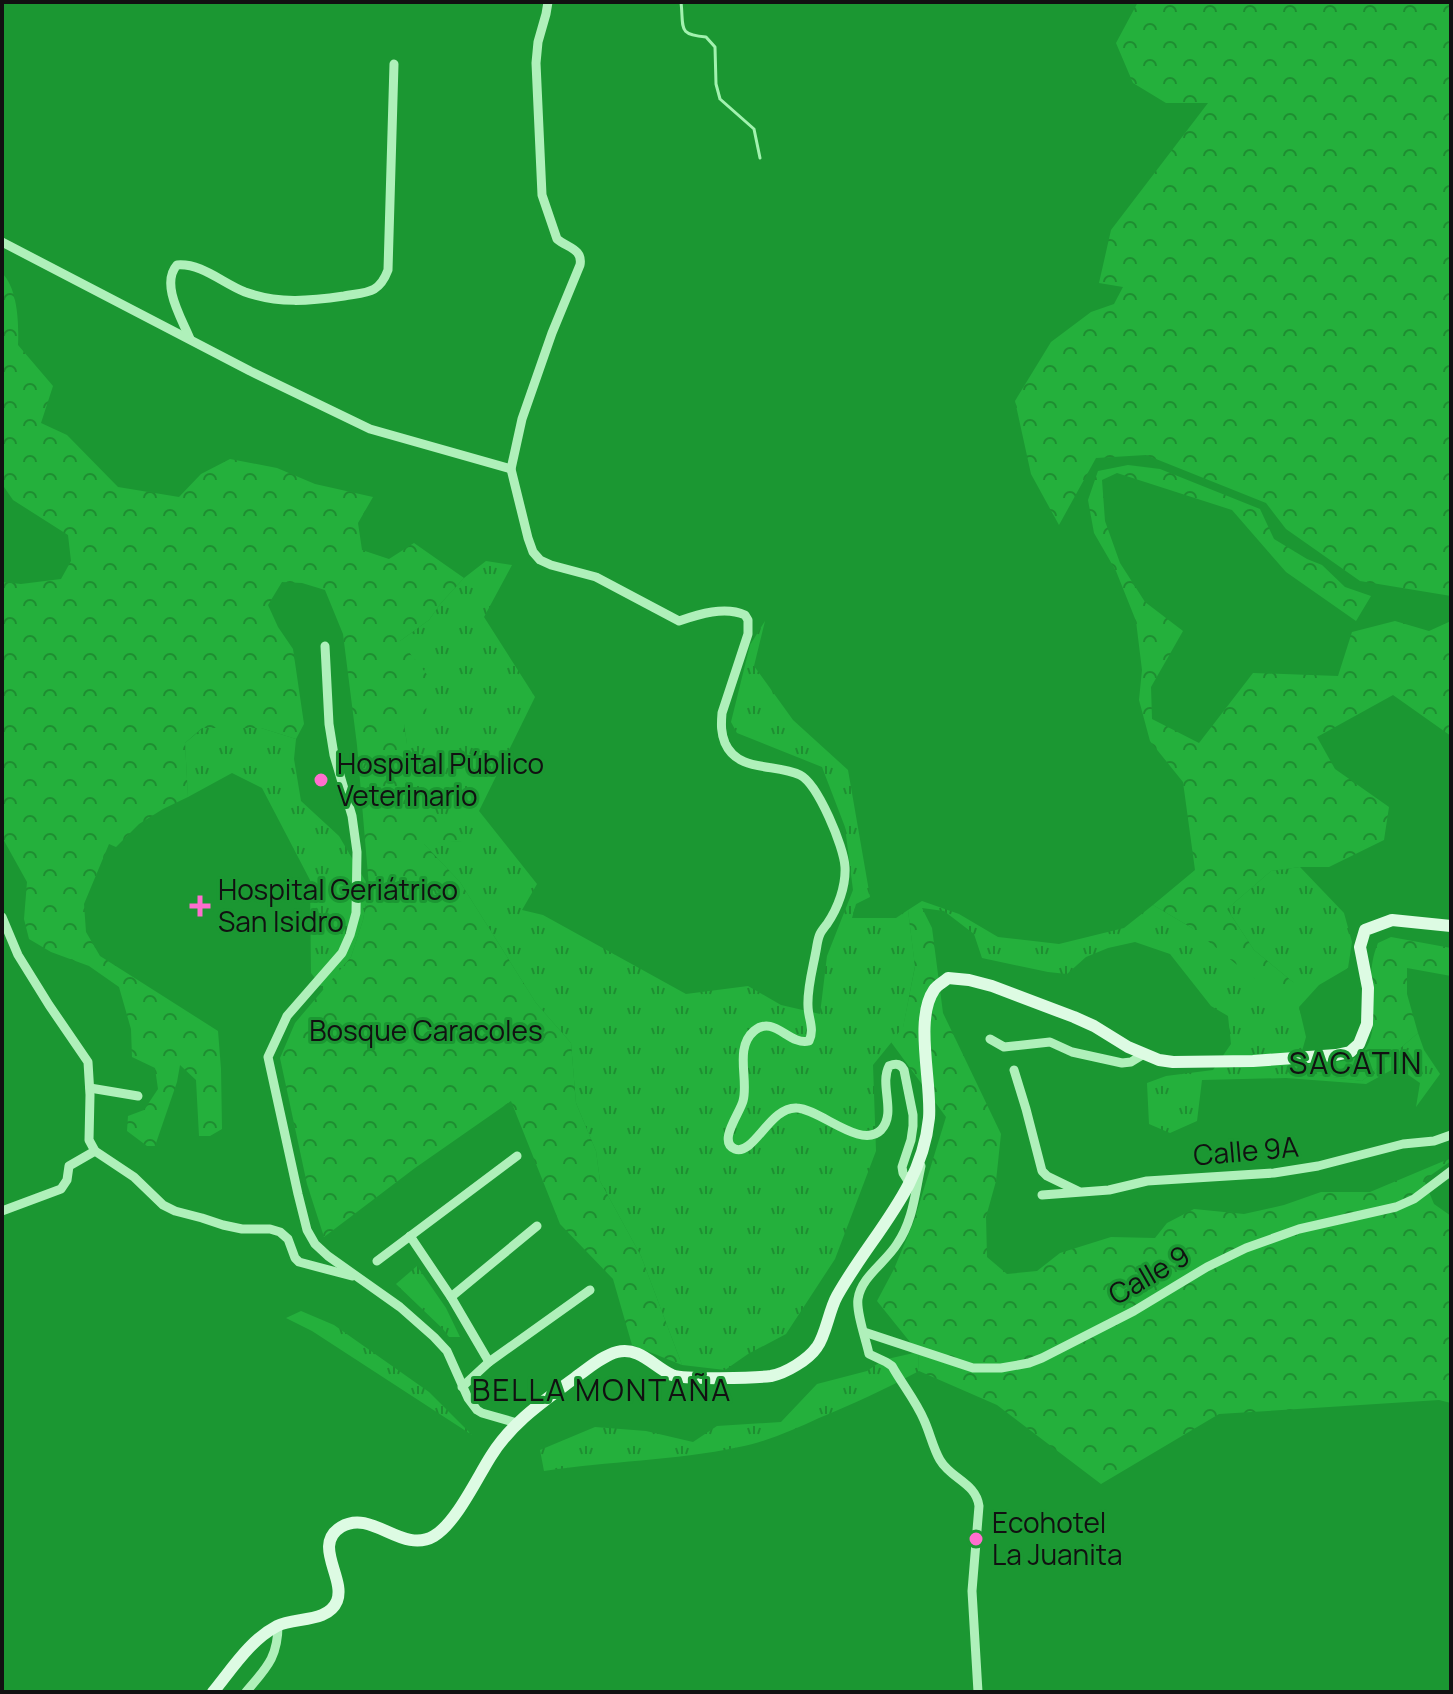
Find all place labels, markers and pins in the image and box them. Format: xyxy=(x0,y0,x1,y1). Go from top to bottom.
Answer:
place label: Hospital Público Veterinario xyxy=(337,744,544,814)
marker: Hospital Público Veterinario xyxy=(312,771,330,789)
place label: Hospital Geriátrico San Isidro xyxy=(218,870,458,940)
marker: Hospital Geriátrico San Isidro xyxy=(189,895,211,917)
place label: Ecohotel La Juanita xyxy=(992,1503,1123,1573)
marker: Ecohotel La Juanita xyxy=(967,1530,985,1548)

